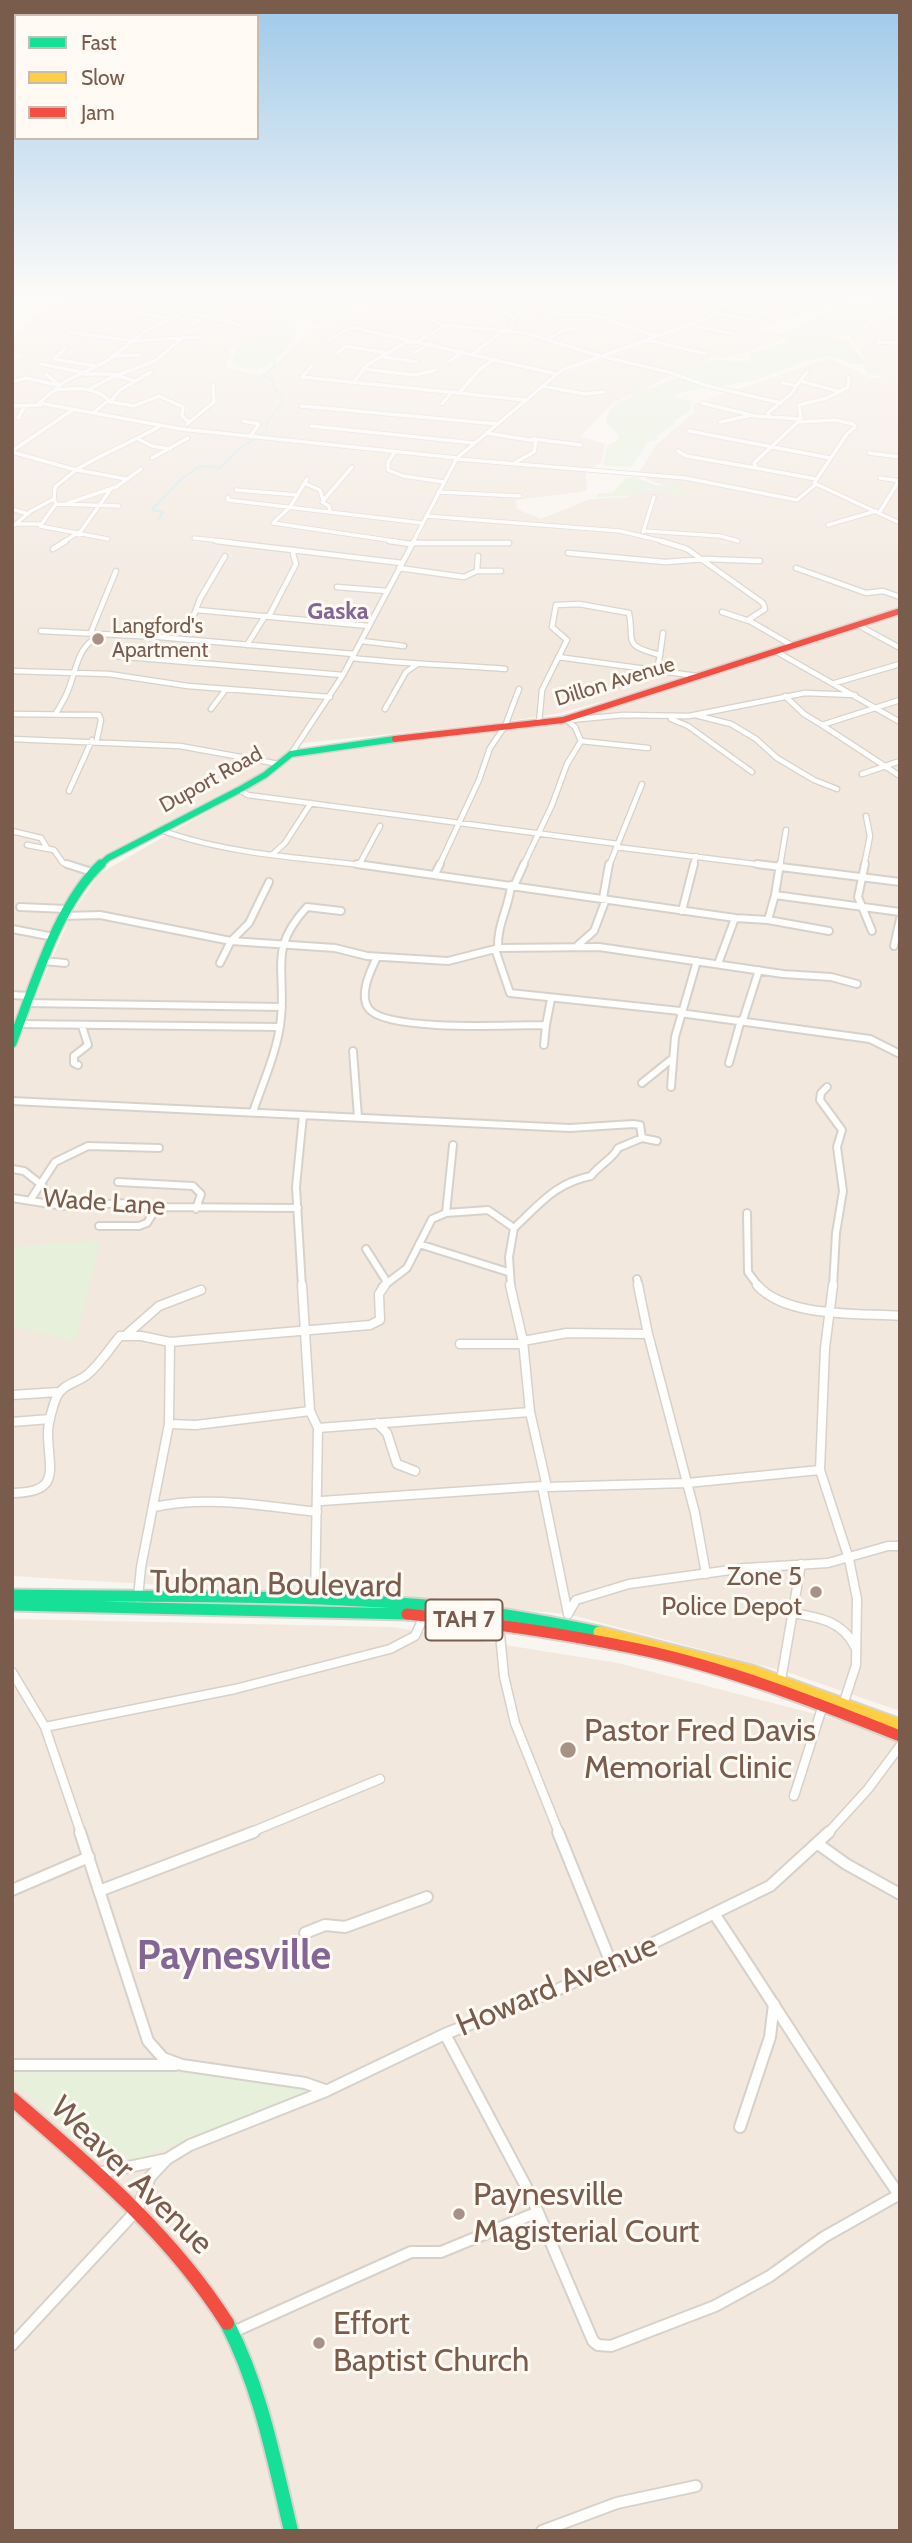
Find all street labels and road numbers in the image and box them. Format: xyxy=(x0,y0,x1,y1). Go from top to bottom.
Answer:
street label: Dillon Avenue xyxy=(552,652,678,712)
street label: Duport Road xyxy=(155,741,267,819)
street label: Wade Lane xyxy=(42,1183,166,1223)
street label: Tubman Boulevard xyxy=(149,1564,403,1606)
road number: TAH 7 xyxy=(426,1600,503,1640)
street label: Howard Avenue xyxy=(451,1926,663,2046)
street label: Weaver Avenue xyxy=(42,2089,220,2263)

